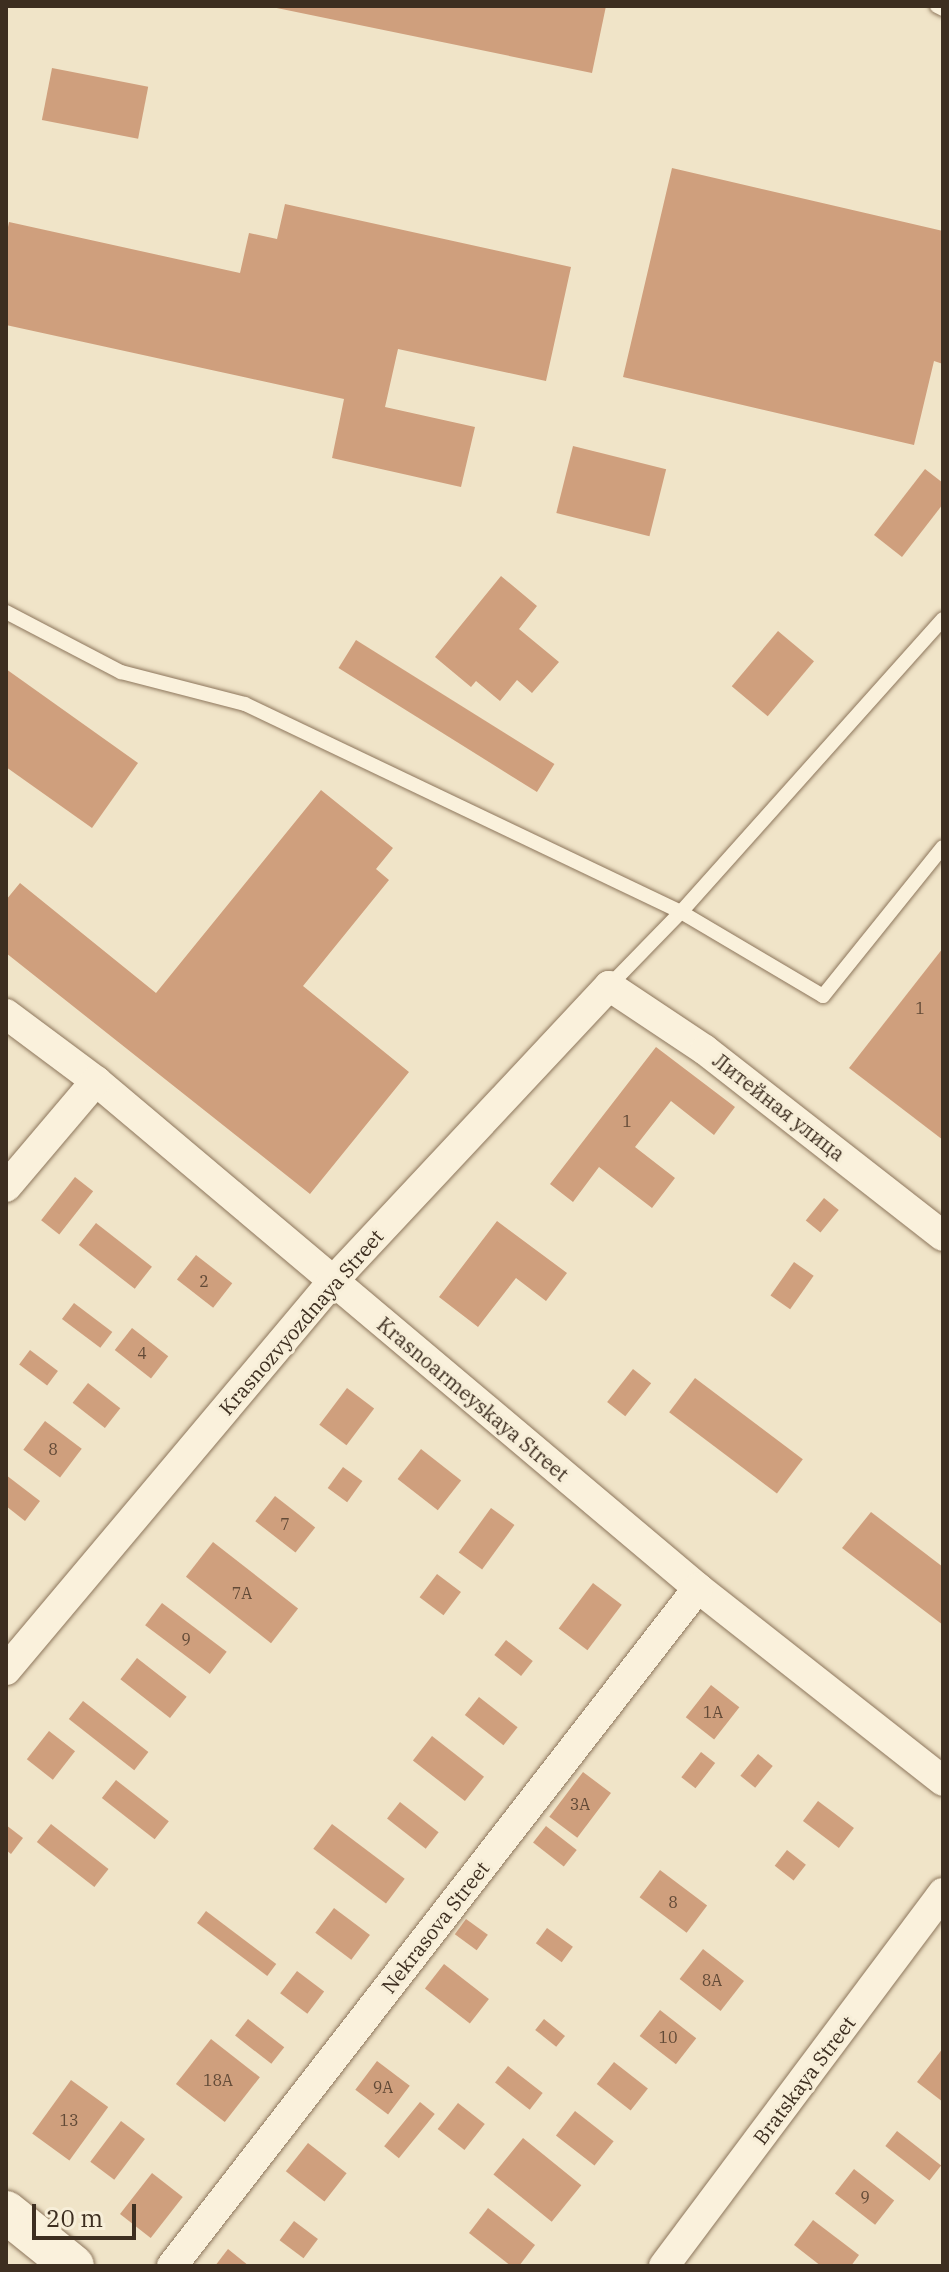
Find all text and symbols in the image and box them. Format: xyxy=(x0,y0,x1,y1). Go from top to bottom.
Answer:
house number: 1 xyxy=(915,998,925,1018)
street label: Литейная улица xyxy=(708,1048,850,1166)
house number: 1 xyxy=(622,1111,632,1131)
street label: Krasnozvyozdnaya Street xyxy=(214,1224,388,1420)
house number: 2 xyxy=(199,1271,209,1291)
street label: Krasnoarmeyskaya Street xyxy=(373,1312,573,1486)
house number: 4 xyxy=(137,1343,147,1363)
house number: 8 xyxy=(48,1439,58,1459)
house number: 7 xyxy=(280,1514,290,1534)
house number: 7А xyxy=(232,1583,252,1603)
house number: 9 xyxy=(181,1629,191,1649)
house number: 1А xyxy=(703,1702,723,1722)
house number: 3А xyxy=(570,1794,590,1814)
street label: Nekrasova Street xyxy=(376,1856,494,1998)
house number: 8 xyxy=(668,1892,678,1912)
house number: 8А xyxy=(702,1970,722,1990)
street label: Bratskaya Street xyxy=(748,2011,860,2149)
house number: 10 xyxy=(658,2027,678,2047)
house number: 18А xyxy=(203,2070,233,2090)
house number: 9А xyxy=(373,2077,393,2097)
house number: 13 xyxy=(59,2110,79,2130)
house number: 9 xyxy=(860,2187,870,2207)
scale bar xyxy=(36,2188,140,2238)
text: 20 m xyxy=(46,2202,103,2234)

